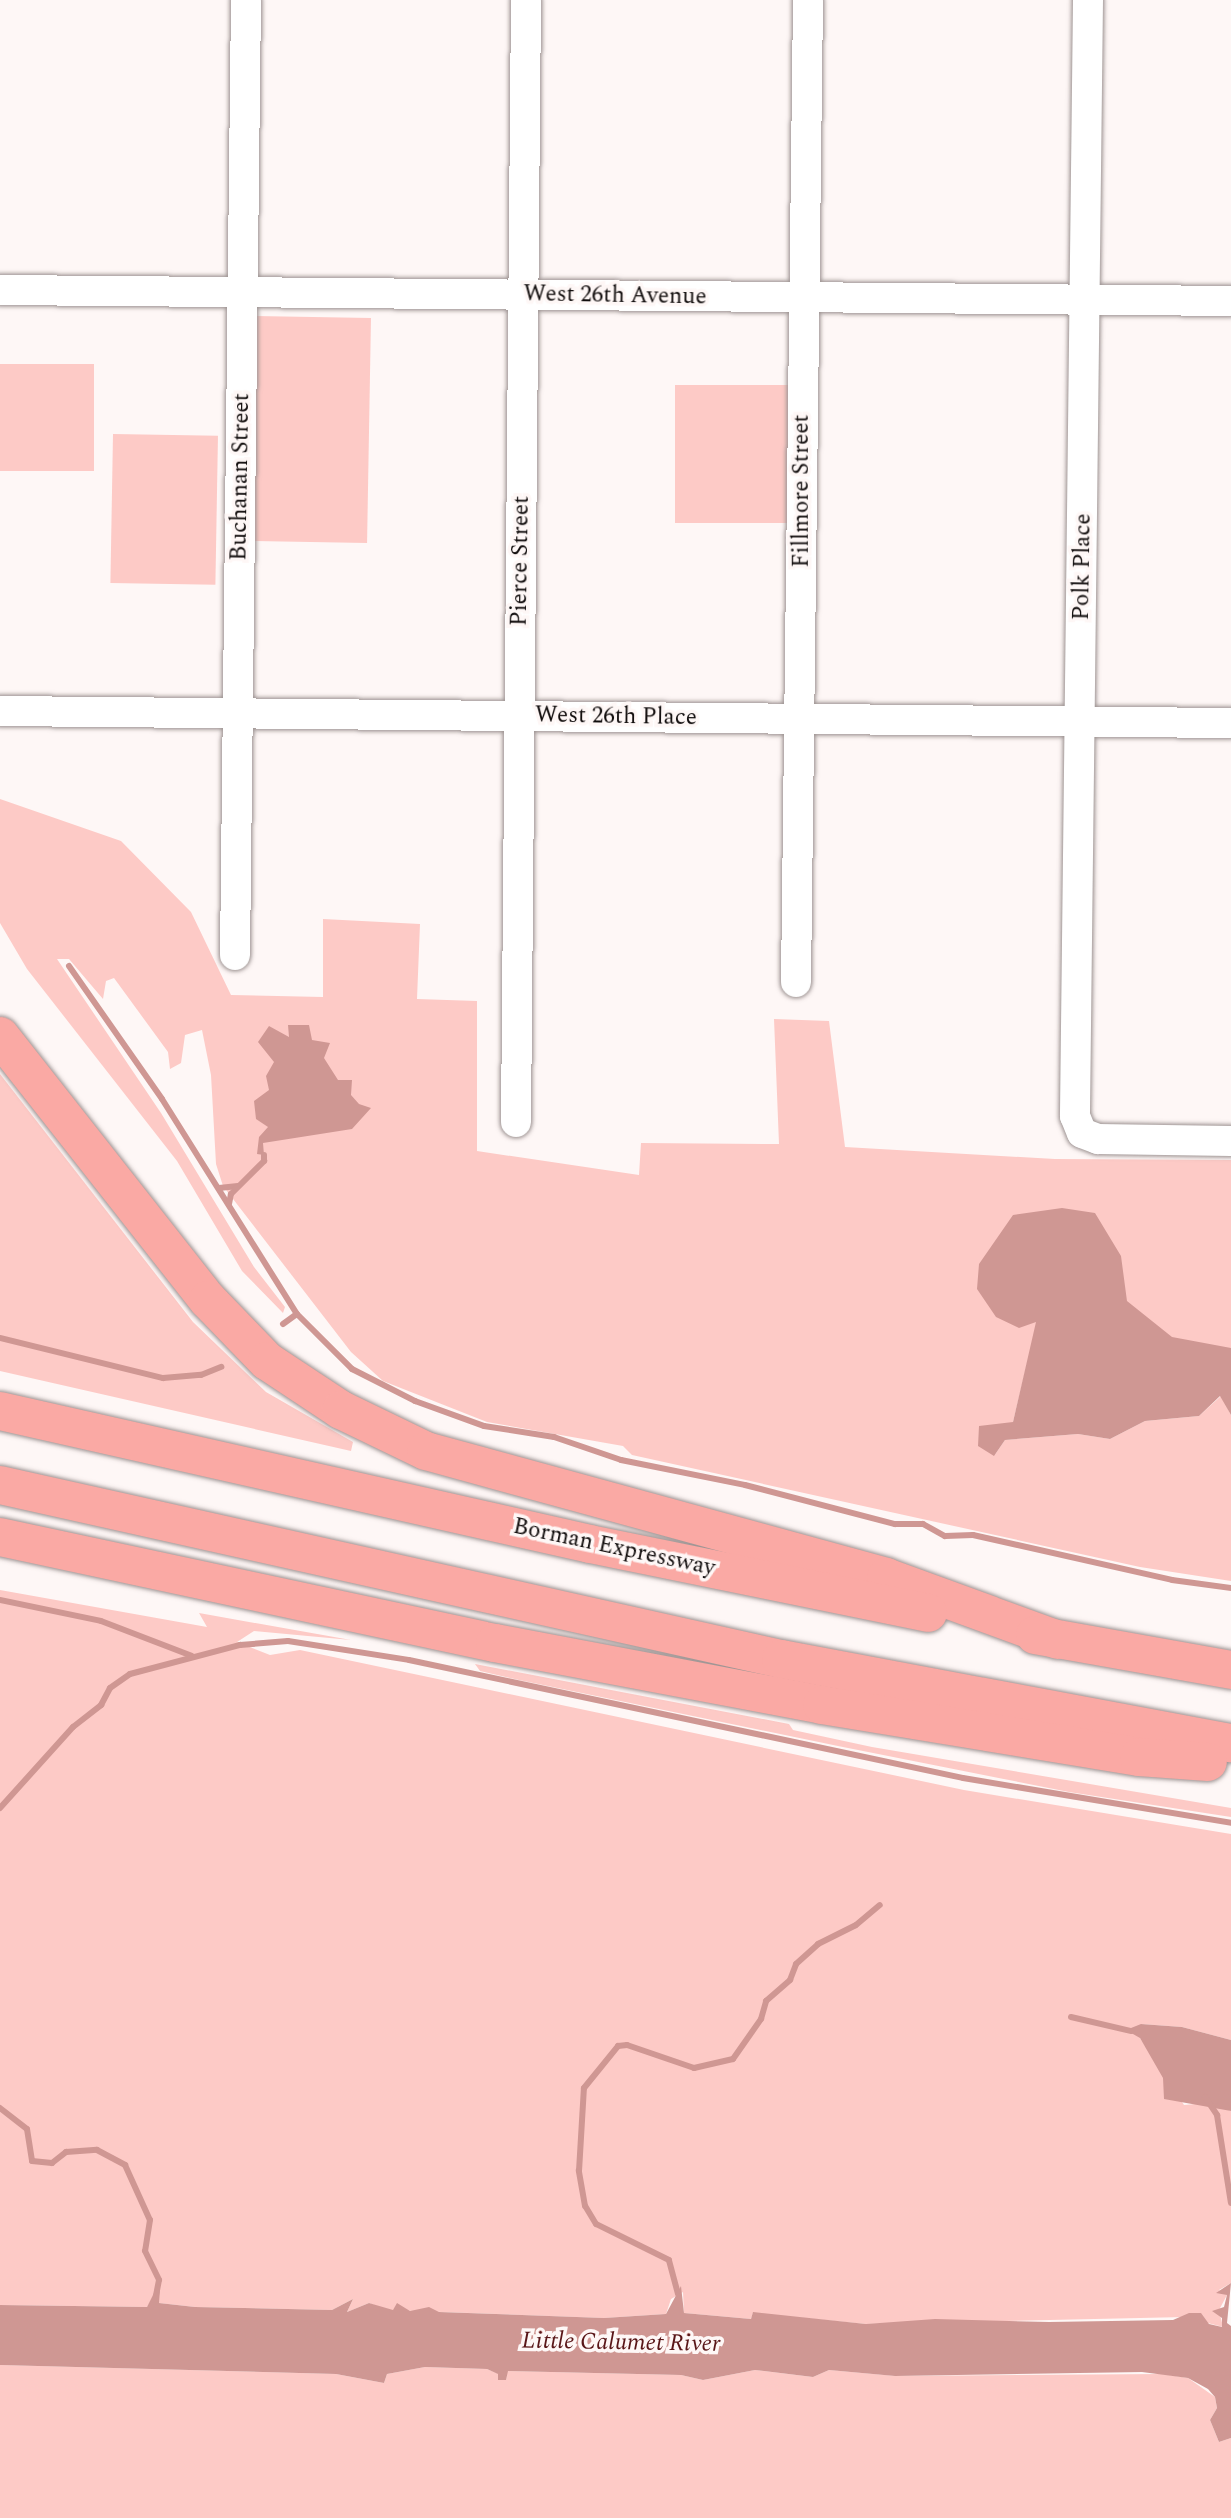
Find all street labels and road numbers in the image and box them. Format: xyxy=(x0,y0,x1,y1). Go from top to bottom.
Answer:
street label: West 26th Avenue xyxy=(523,281,707,311)
street label: Buchanan Street xyxy=(226,393,256,561)
street label: Fillmore Street xyxy=(788,414,816,568)
street label: Pierce Street xyxy=(506,496,536,626)
street label: Polk Place xyxy=(1068,513,1098,621)
street label: West 26th Place xyxy=(535,702,697,732)
street label: Borman Expressway xyxy=(510,1513,718,1583)

